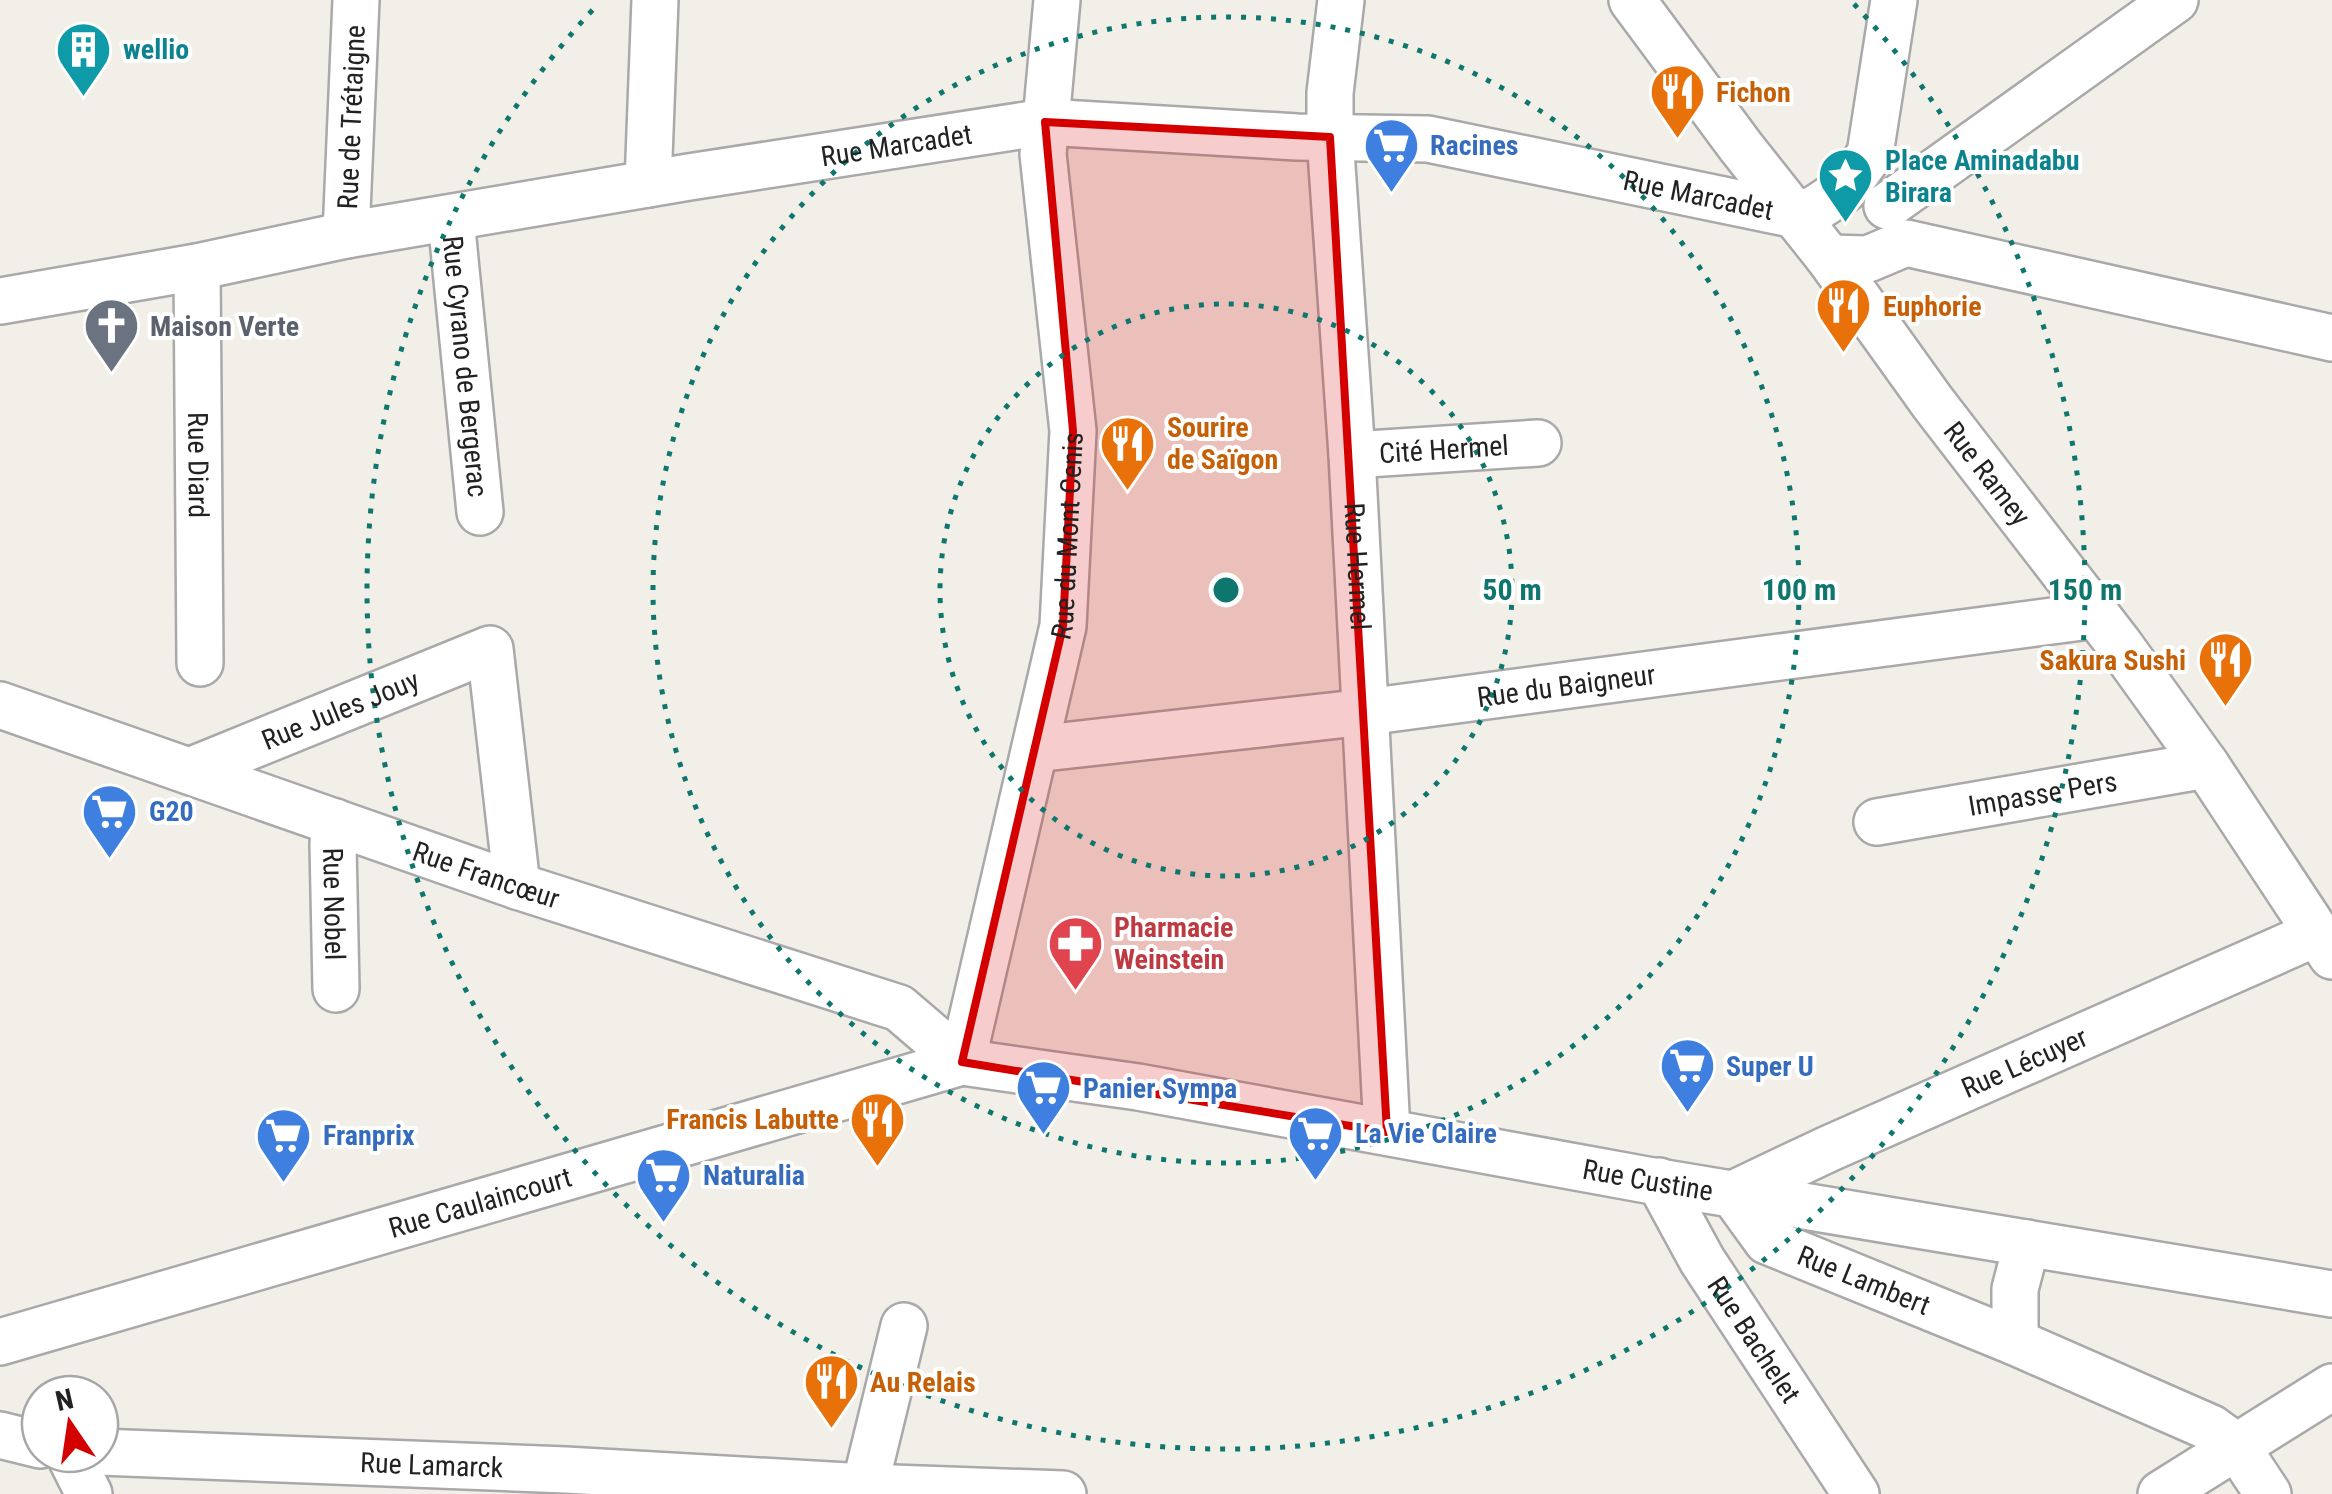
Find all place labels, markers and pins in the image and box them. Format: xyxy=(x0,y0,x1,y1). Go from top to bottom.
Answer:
building icon: wellio xyxy=(54,19,114,98)
place label: wellio xyxy=(123,33,189,66)
restaurant icon: Fichon xyxy=(1647,62,1707,141)
place label: Fichon xyxy=(1716,76,1791,109)
supermarket icon: Racines xyxy=(1361,115,1421,194)
place label: Racines xyxy=(1430,129,1519,162)
place label: Place Aminadabu Birara xyxy=(1885,144,2079,209)
place icon: Place Aminadabu Birara xyxy=(1816,146,1876,225)
restaurant icon: Euphorie xyxy=(1814,276,1874,355)
place label: Euphorie xyxy=(1883,290,1982,323)
church icon: Maison Verte xyxy=(81,296,141,375)
place label: Maison Verte xyxy=(150,310,299,343)
place label: Sourire de Saïgon xyxy=(1167,411,1278,476)
restaurant icon: Sourire de Saïgon xyxy=(1098,413,1158,492)
centre of rings xyxy=(1208,572,1244,608)
restaurant icon: Sakura Sushi xyxy=(2195,630,2255,709)
place label: Sakura Sushi xyxy=(2040,644,2186,677)
supermarket icon: G20 xyxy=(80,781,140,860)
place label: G20 xyxy=(149,795,194,828)
place label: Pharmacie Weinstein xyxy=(1114,911,1233,976)
pharmacy icon: Pharmacie Weinstein xyxy=(1045,913,1105,992)
supermarket icon: Super U xyxy=(1657,1036,1717,1115)
place label: Super U xyxy=(1726,1050,1814,1083)
supermarket icon: Panier Sympa xyxy=(1014,1058,1074,1137)
place label: Panier Sympa xyxy=(1083,1072,1237,1105)
restaurant icon: Francis Labutte xyxy=(848,1089,908,1168)
place label: Francis Labutte xyxy=(666,1103,839,1136)
supermarket icon: La Vie Claire xyxy=(1286,1103,1346,1182)
supermarket icon: Franprix xyxy=(254,1105,314,1184)
place label: La Vie Claire xyxy=(1355,1117,1497,1150)
place label: Franprix xyxy=(323,1119,415,1152)
supermarket icon: Naturalia xyxy=(634,1145,694,1224)
place label: Naturalia xyxy=(703,1159,805,1192)
restaurant icon: Au Relais xyxy=(801,1352,861,1431)
place label: Au Relais xyxy=(870,1366,976,1399)

